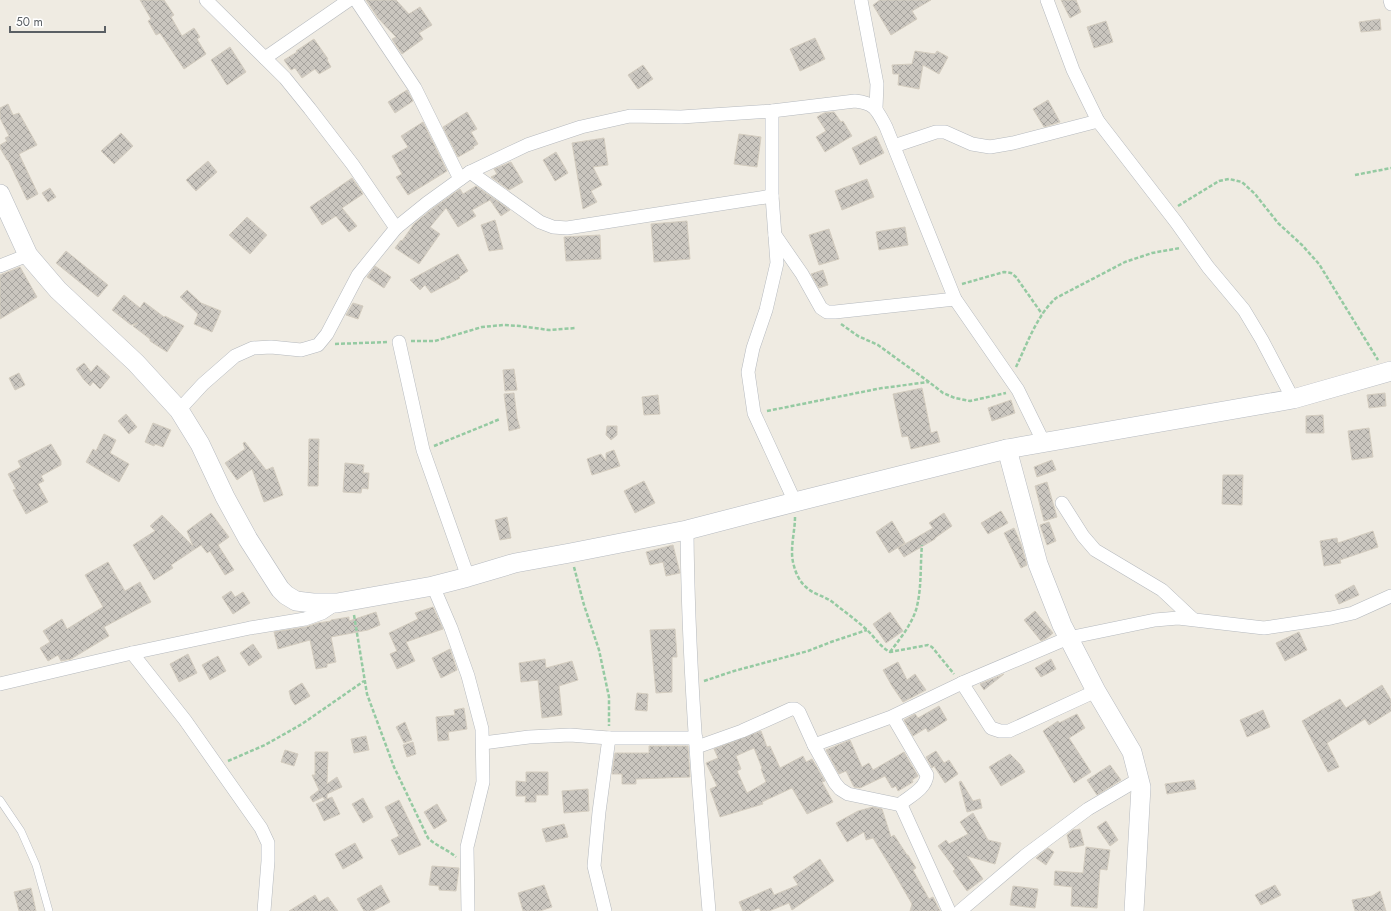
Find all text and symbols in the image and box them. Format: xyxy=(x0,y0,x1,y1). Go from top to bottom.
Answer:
scale bar xyxy=(10,8,105,34)
text: 50 m xyxy=(16,13,43,31)

